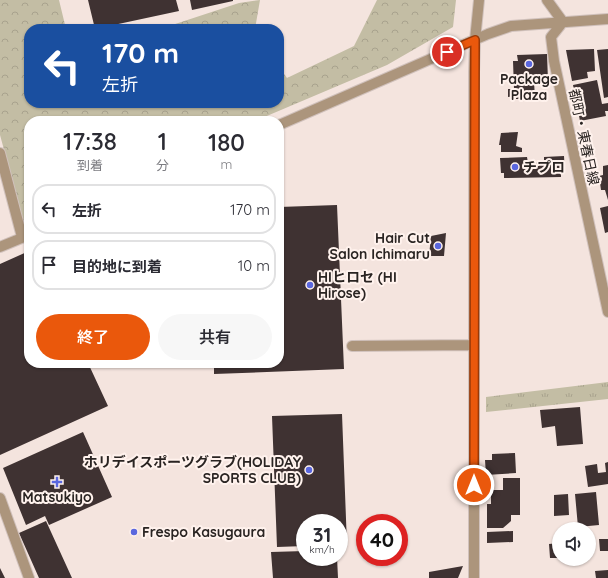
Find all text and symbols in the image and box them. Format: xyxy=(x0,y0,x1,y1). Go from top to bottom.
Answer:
text: 170 m xyxy=(102,35,179,70)
pin xyxy=(430,35,464,69)
icon: left xyxy=(36,40,88,92)
icon: arrive xyxy=(436,41,458,63)
marker: Package Plaza xyxy=(524,59,534,69)
place label: Package Plaza xyxy=(500,70,558,104)
text: 左折 xyxy=(102,73,138,96)
street label: 都町・東春日線 xyxy=(565,87,603,187)
text: 17:38 xyxy=(63,126,117,156)
text: 1 xyxy=(158,126,167,156)
text: 180 xyxy=(208,127,245,157)
text: m xyxy=(221,156,232,172)
text: 到着 xyxy=(77,157,103,173)
text: 分 xyxy=(156,157,169,173)
place label: チプロ xyxy=(523,158,565,176)
marker: チプロ xyxy=(510,162,520,172)
icon: left xyxy=(38,198,60,220)
text: 170 m xyxy=(230,200,270,219)
text: 左折 xyxy=(72,201,102,220)
place label: Hair Cut Salon Ichimaru xyxy=(330,229,430,263)
marker: Hair Cut Salon Ichimaru xyxy=(433,241,443,251)
icon: arrive xyxy=(38,254,60,276)
text: 10 m xyxy=(238,256,270,275)
text: 目的地に到着 xyxy=(72,257,162,276)
place label: HIヒロセ (HI Hirose) xyxy=(318,268,397,302)
marker: HIヒロセ (HI Hirose) xyxy=(305,280,315,290)
button: 終了 xyxy=(36,314,150,360)
button: 共有 xyxy=(158,314,272,360)
place label: ホリデイスポーツグラブ(HOLIDAY SPORTS CLUB) xyxy=(84,453,302,487)
position arrow xyxy=(453,464,495,506)
marker: ホリデイスポーツグラブ(HOLIDAY SPORTS CLUB) xyxy=(304,465,314,475)
marker: Matsukiyo xyxy=(52,477,62,487)
place label: Matsukiyo xyxy=(22,488,92,506)
speed limit sign: 40 xyxy=(356,514,408,566)
text: 31 xyxy=(313,522,331,547)
map controls xyxy=(552,522,596,566)
button: sound xyxy=(552,522,596,566)
place label: Frespo Kasugaura xyxy=(142,523,265,541)
marker: Frespo Kasugaura xyxy=(129,527,139,537)
text: km/h xyxy=(309,543,335,556)

